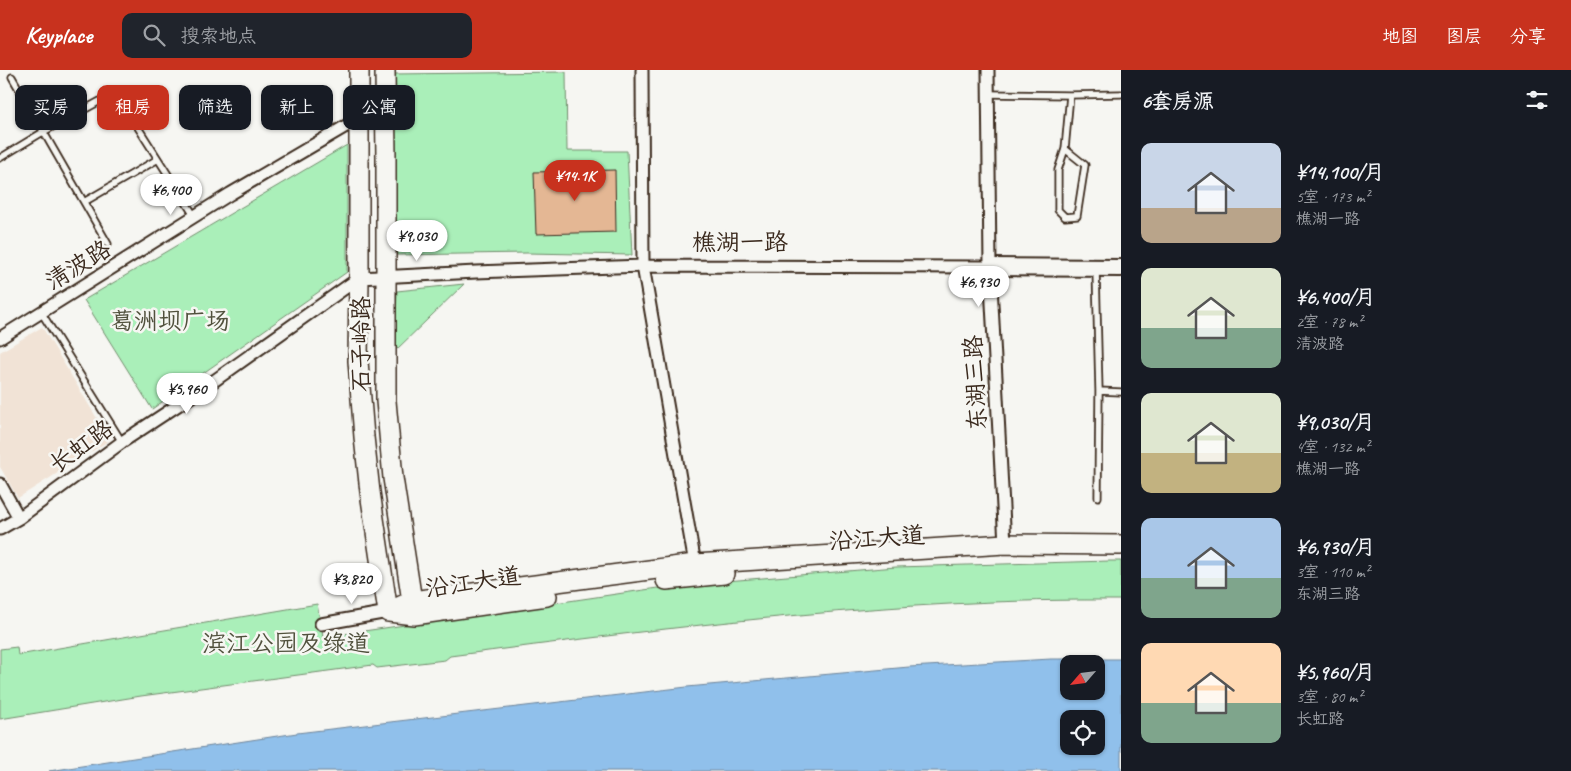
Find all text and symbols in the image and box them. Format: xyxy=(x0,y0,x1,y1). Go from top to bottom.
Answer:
search box xyxy=(122,13,472,58)
text: Keyplace xyxy=(25,20,92,50)
icon: search xyxy=(140,21,168,49)
text: 搜索地点 xyxy=(180,24,256,48)
text: 地图 xyxy=(1382,25,1418,47)
text: 图层 xyxy=(1446,25,1482,47)
text: 分享 xyxy=(1510,25,1546,47)
chip: 买房 xyxy=(15,85,87,130)
chip: 租房 xyxy=(97,85,169,130)
chip: 筛选 xyxy=(179,85,251,130)
chip: 新上 xyxy=(261,85,333,130)
chip: 公寓 xyxy=(343,85,415,130)
icon: filters xyxy=(1523,86,1551,114)
text: 6套房源 xyxy=(1141,88,1214,114)
text: ¥14,100/月 xyxy=(1296,159,1385,185)
pin: ¥14.1K xyxy=(534,160,616,202)
icon: home xyxy=(1181,163,1241,223)
text: ¥14.1K xyxy=(555,166,595,186)
pin: ¥6,400 xyxy=(130,174,212,216)
text: ¥6,400 xyxy=(151,180,191,200)
text: 5室 · 173 m² xyxy=(1296,187,1370,207)
text: 樵湖一路 xyxy=(1296,209,1360,229)
pin: ¥9,030 xyxy=(376,220,458,262)
text: ¥9,030 xyxy=(398,226,436,246)
street label: 樵湖一路 xyxy=(692,227,788,257)
street label: 清波路 xyxy=(40,233,116,297)
pin: ¥6,930 xyxy=(938,266,1020,308)
text: ¥6,930 xyxy=(959,272,999,292)
text: ¥6,400/月 xyxy=(1296,284,1376,310)
icon: home xyxy=(1181,288,1241,348)
street label: 石子岭路 xyxy=(346,296,376,392)
park label: 葛洲坝广场 xyxy=(110,306,230,336)
text: 2室 · 78 m² xyxy=(1296,312,1362,332)
street label: 东湖三路 xyxy=(958,334,992,432)
text: 清波路 xyxy=(1296,334,1344,354)
pin: ¥5,960 xyxy=(146,372,228,415)
text: ¥5,960 xyxy=(167,379,207,399)
text: ¥9,030/月 xyxy=(1296,409,1375,435)
street label: 长虹路 xyxy=(43,413,119,479)
icon: home xyxy=(1181,413,1241,473)
text: 4室 · 132 m² xyxy=(1296,437,1370,457)
text: 樵湖一路 xyxy=(1296,459,1360,479)
street label: 沿江大道 xyxy=(828,520,926,556)
text: ¥6,930/月 xyxy=(1296,534,1376,560)
icon: home xyxy=(1181,538,1241,598)
street label: 沿江大道 xyxy=(423,560,523,604)
pin: ¥3,820 xyxy=(311,562,393,605)
text: 3室 · 110 m² xyxy=(1296,562,1370,582)
text: ¥3,820 xyxy=(332,569,372,589)
text: 东湖三路 xyxy=(1296,584,1360,604)
park label: 滨江公园及绿道 xyxy=(202,628,370,658)
north arrow xyxy=(1060,655,1105,700)
map controls xyxy=(1060,655,1105,755)
text: ¥5,960/月 xyxy=(1296,659,1375,685)
icon: home xyxy=(1181,663,1241,723)
text: 3室 · 80 m² xyxy=(1296,687,1362,707)
text: 长虹路 xyxy=(1296,709,1344,729)
button: locate xyxy=(1060,710,1105,755)

